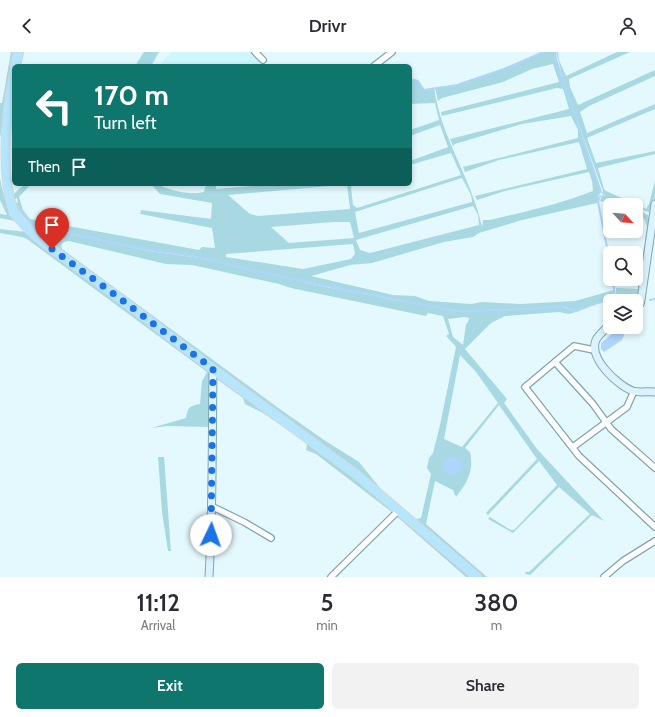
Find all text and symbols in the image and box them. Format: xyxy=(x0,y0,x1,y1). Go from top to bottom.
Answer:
icon: back xyxy=(16,15,38,37)
text: Drivr xyxy=(309,15,346,37)
icon: person xyxy=(617,15,639,37)
text: 170 m xyxy=(94,78,169,112)
icon: left xyxy=(28,80,80,132)
text: Turn left xyxy=(94,112,157,134)
icon: arrive xyxy=(68,156,90,178)
text: Then xyxy=(28,158,60,176)
north arrow xyxy=(603,198,643,238)
map controls xyxy=(603,198,643,334)
pin xyxy=(35,208,69,249)
icon: arrive xyxy=(41,214,63,236)
button: search xyxy=(603,246,643,286)
button: layers xyxy=(603,294,643,334)
position arrow xyxy=(190,514,232,556)
text: 11:12 xyxy=(136,588,180,617)
text: 5 xyxy=(321,588,333,617)
text: 380 xyxy=(474,588,519,617)
text: Arrival xyxy=(141,617,175,633)
text: min xyxy=(316,617,338,633)
text: m xyxy=(491,617,502,633)
button: Exit xyxy=(16,663,324,709)
button: Share xyxy=(332,663,639,709)

